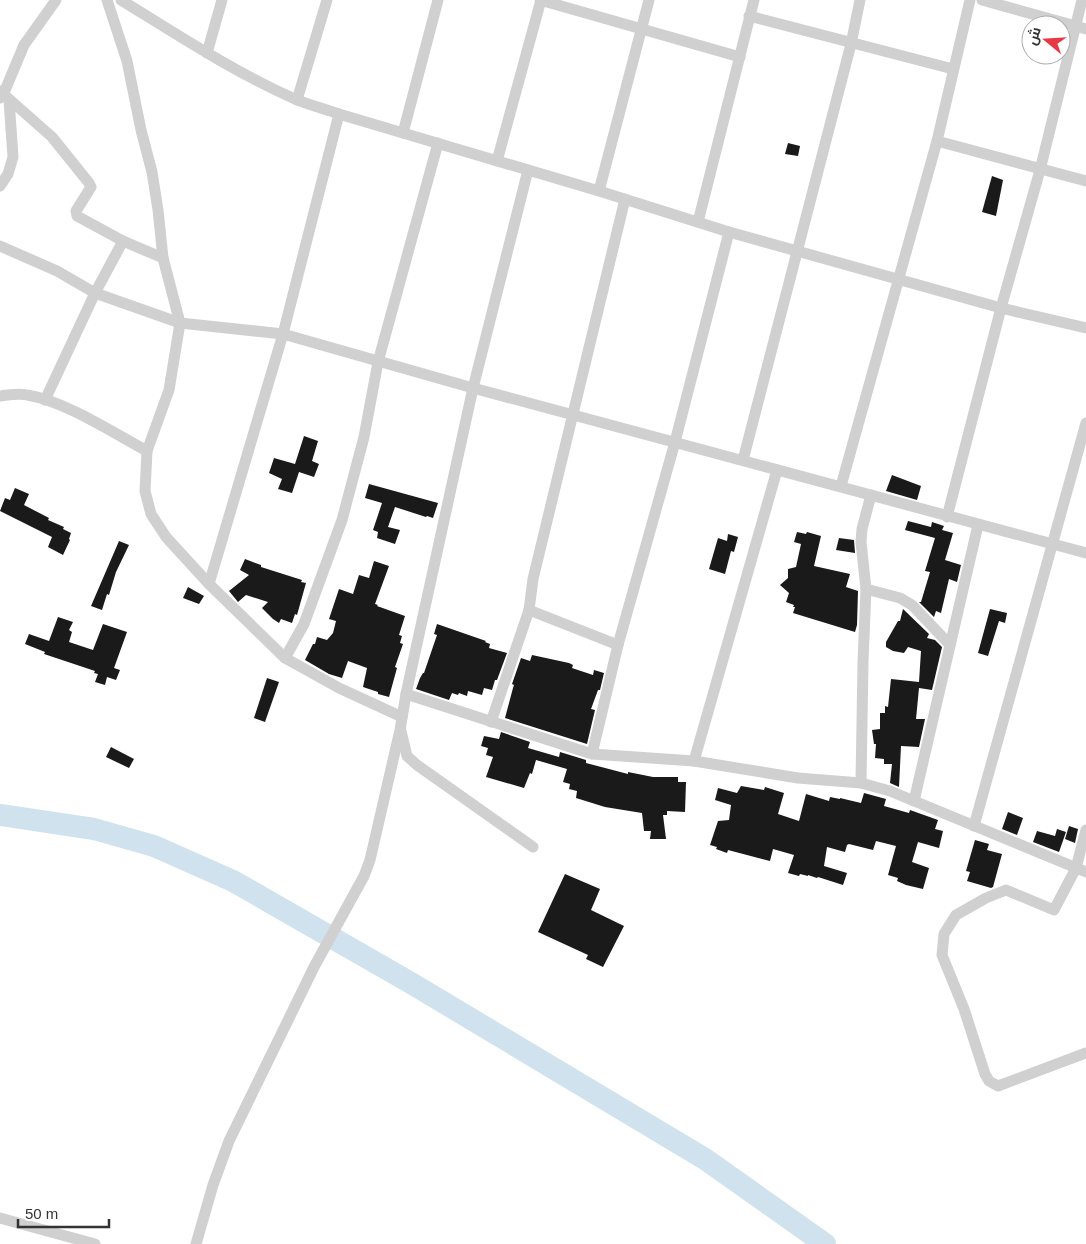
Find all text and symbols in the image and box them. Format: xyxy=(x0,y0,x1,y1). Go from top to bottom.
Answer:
north arrow xyxy=(1021,15,1071,65)
text: ش xyxy=(1023,25,1045,47)
scale bar xyxy=(18,1196,109,1228)
text: 50 m xyxy=(25,1205,58,1222)

